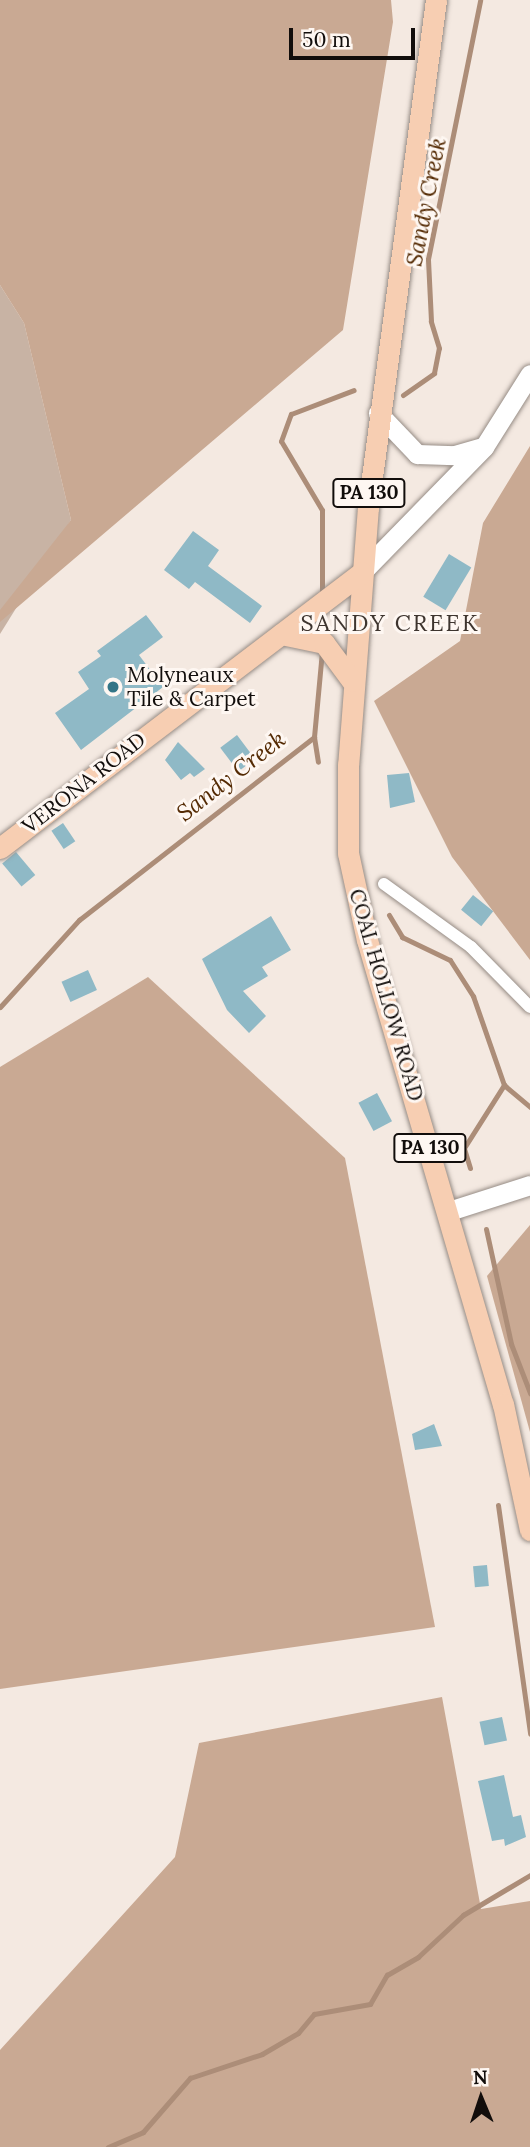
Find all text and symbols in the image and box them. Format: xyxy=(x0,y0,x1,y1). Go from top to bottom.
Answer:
scale bar xyxy=(292,14,418,58)
text: 50 m xyxy=(302,26,351,53)
water label: Sandy Creek xyxy=(400,135,452,269)
road number: PA 130 xyxy=(332,478,406,508)
district label: SANDY CREEK xyxy=(302,609,478,637)
place label: Molyneaux Tile & Carpet xyxy=(127,662,256,712)
marker: Molyneaux Tile & Carpet xyxy=(105,679,121,695)
water label: Sandy Creek xyxy=(171,725,291,827)
street label: VERONA ROAD xyxy=(17,727,151,839)
street label: COAL HOLLOW ROAD xyxy=(344,886,428,1104)
road number: PA 130 xyxy=(393,1132,467,1164)
north arrow xyxy=(446,2063,516,2133)
text: N xyxy=(473,2065,488,2089)

